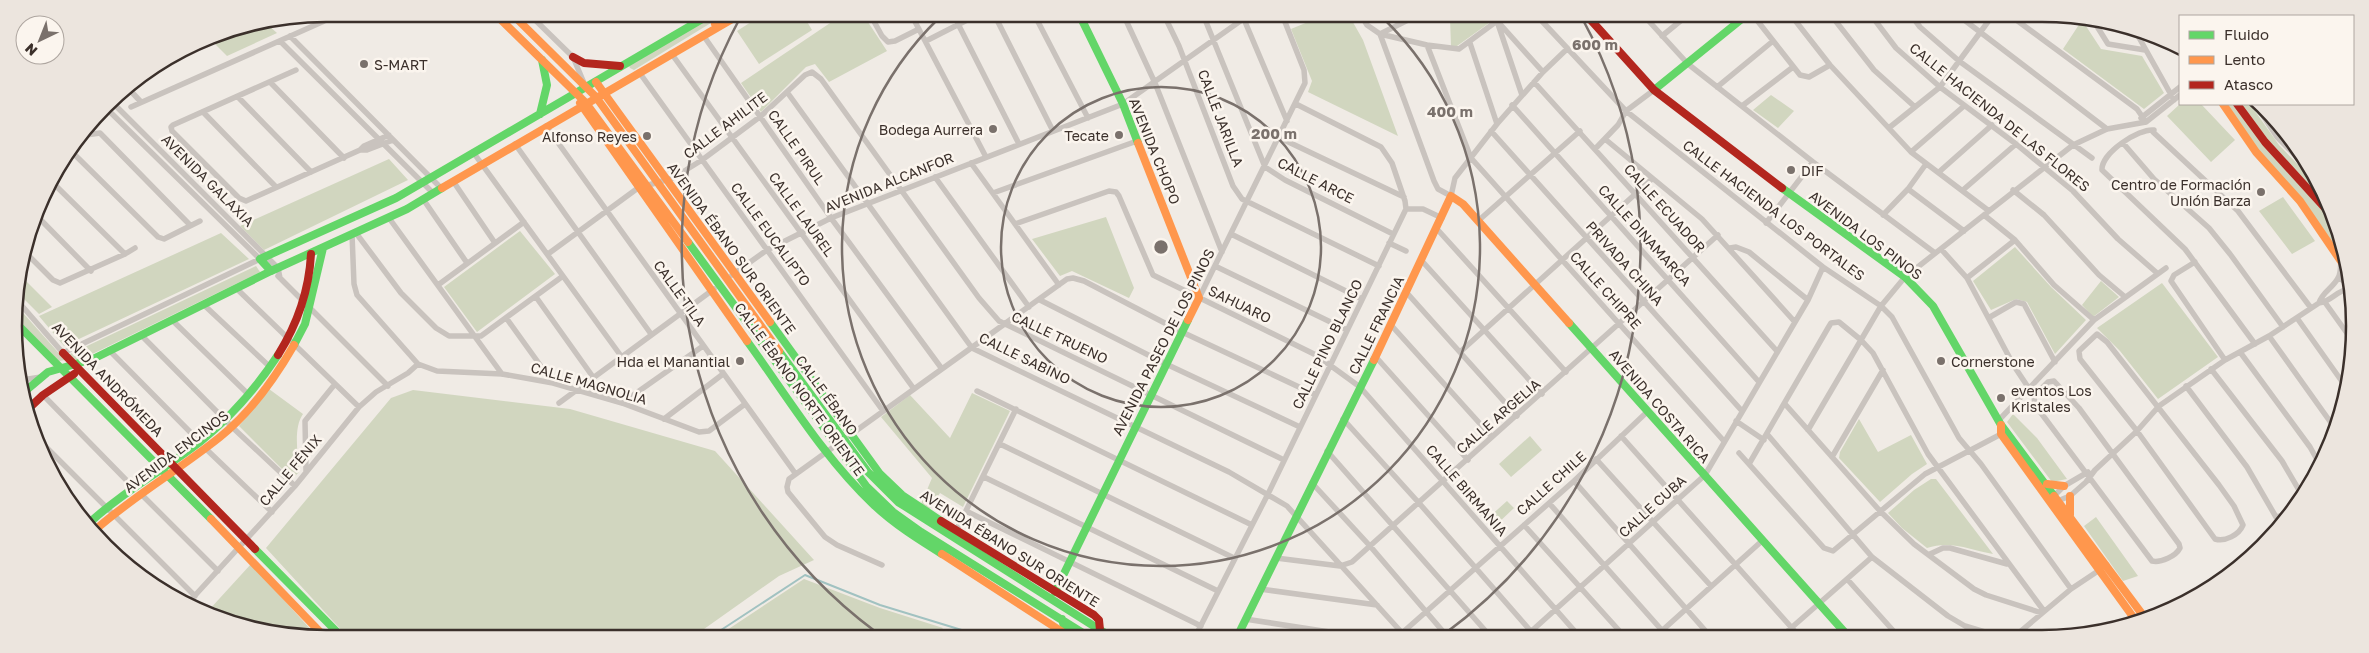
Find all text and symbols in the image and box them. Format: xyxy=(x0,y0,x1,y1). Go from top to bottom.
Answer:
north arrow xyxy=(15,15,65,65)
legend xyxy=(2179,15,2354,105)
text: Fluido xyxy=(2224,25,2269,43)
text: 600 m xyxy=(1572,35,1618,53)
street label: CALLE HACIENDA DE LAS FLORES xyxy=(1906,39,2094,195)
text: N xyxy=(21,40,40,60)
text: Lento xyxy=(2224,50,2265,68)
place label: S-MART xyxy=(374,56,428,73)
marker: S-MART xyxy=(358,58,370,70)
street label: CALLE JARILLA xyxy=(1195,67,1248,170)
text: Atasco xyxy=(2224,75,2273,93)
street label: CALLE AHILITE xyxy=(680,88,770,162)
street label: AVENIDA CHOPO xyxy=(1126,95,1184,207)
text: 400 m xyxy=(1427,102,1473,120)
street label: CALLE PIRUL xyxy=(765,106,829,188)
place label: Bodega Aurrera xyxy=(879,121,983,138)
marker: Bodega Aurrera xyxy=(987,123,999,135)
text: 200 m xyxy=(1251,124,1297,142)
place label: Tecate xyxy=(1064,127,1109,144)
place label: Alfonso Reyes xyxy=(542,128,637,145)
marker: Tecate xyxy=(1113,129,1125,141)
street label: AVENIDA GALAXIA xyxy=(158,130,258,230)
marker: Alfonso Reyes xyxy=(641,130,653,142)
street label: CALLE HACIENDA LOS PORTALES xyxy=(1680,136,1868,284)
street label: AVENIDA ALCANFOR xyxy=(822,148,956,216)
street label: CALLE ARCE xyxy=(1275,153,1357,207)
street label: AVENIDA ÉBANO SUR ORIENTE xyxy=(664,159,800,337)
street label: CALLE ECUADOR xyxy=(1621,160,1709,256)
place label: DIF xyxy=(1801,162,1824,179)
marker: DIF xyxy=(1785,164,1797,176)
street label: CALLE LAUREL xyxy=(766,168,838,260)
place label: Centro de Formación Unión Barza xyxy=(2111,176,2251,209)
street label: CALLE EUCALIPTO xyxy=(728,179,814,289)
street label: CALLE DINAMARCA xyxy=(1595,181,1695,290)
marker: Centro de Formación Unión Barza xyxy=(2255,186,2267,198)
street label: AVENIDA LOS PINOS xyxy=(1806,187,1926,283)
street label: PRIVADA CHINA xyxy=(1583,217,1668,309)
centre of rings xyxy=(1152,238,1170,256)
street label: AVENIDA PASEO DE LOS PINOS xyxy=(1108,246,1218,438)
street label: CALLE CHIPRE xyxy=(1567,248,1645,332)
street label: CALLE TILA xyxy=(650,257,710,330)
street label: CALLE FRANCIA xyxy=(1345,272,1408,377)
street label: CALLE PINO BLANCO xyxy=(1288,276,1366,412)
street label: SAHUARO xyxy=(1206,281,1274,327)
street label: CALLE ÉBANO NORTE ORIENTE xyxy=(732,299,868,479)
street label: CALLE TRUENO xyxy=(1009,307,1111,367)
street label: AVENIDA ANDRÓMEDA xyxy=(49,318,168,440)
street label: CALLE SABINO xyxy=(977,329,1073,387)
street label: AVENIDA COSTA RICA xyxy=(1606,346,1714,467)
street label: CALLE ÉBANO xyxy=(792,352,862,438)
place label: Hda el Manantial xyxy=(617,353,730,370)
place label: Cornerstone xyxy=(1951,353,2035,370)
marker: Hda el Manantial xyxy=(734,355,746,367)
marker: Cornerstone xyxy=(1935,355,1947,367)
street label: CALLE MAGNOLIA xyxy=(529,358,650,408)
street label: CALLE ARGELIA xyxy=(1453,375,1544,457)
place label: eventos Los Kristales xyxy=(2011,382,2092,415)
marker: eventos Los Kristales xyxy=(1995,392,2007,404)
street label: AVENIDA ENCINOS xyxy=(120,406,232,496)
street label: CALLE FÉNIX xyxy=(255,431,325,509)
street label: CALLE BIRMANIA xyxy=(1423,441,1512,540)
street label: CALLE CHILE xyxy=(1513,447,1589,519)
street label: CALLE CUBA xyxy=(1615,471,1690,541)
street label: AVENIDA ÉBANO SUR ORIENTE xyxy=(917,486,1103,610)

